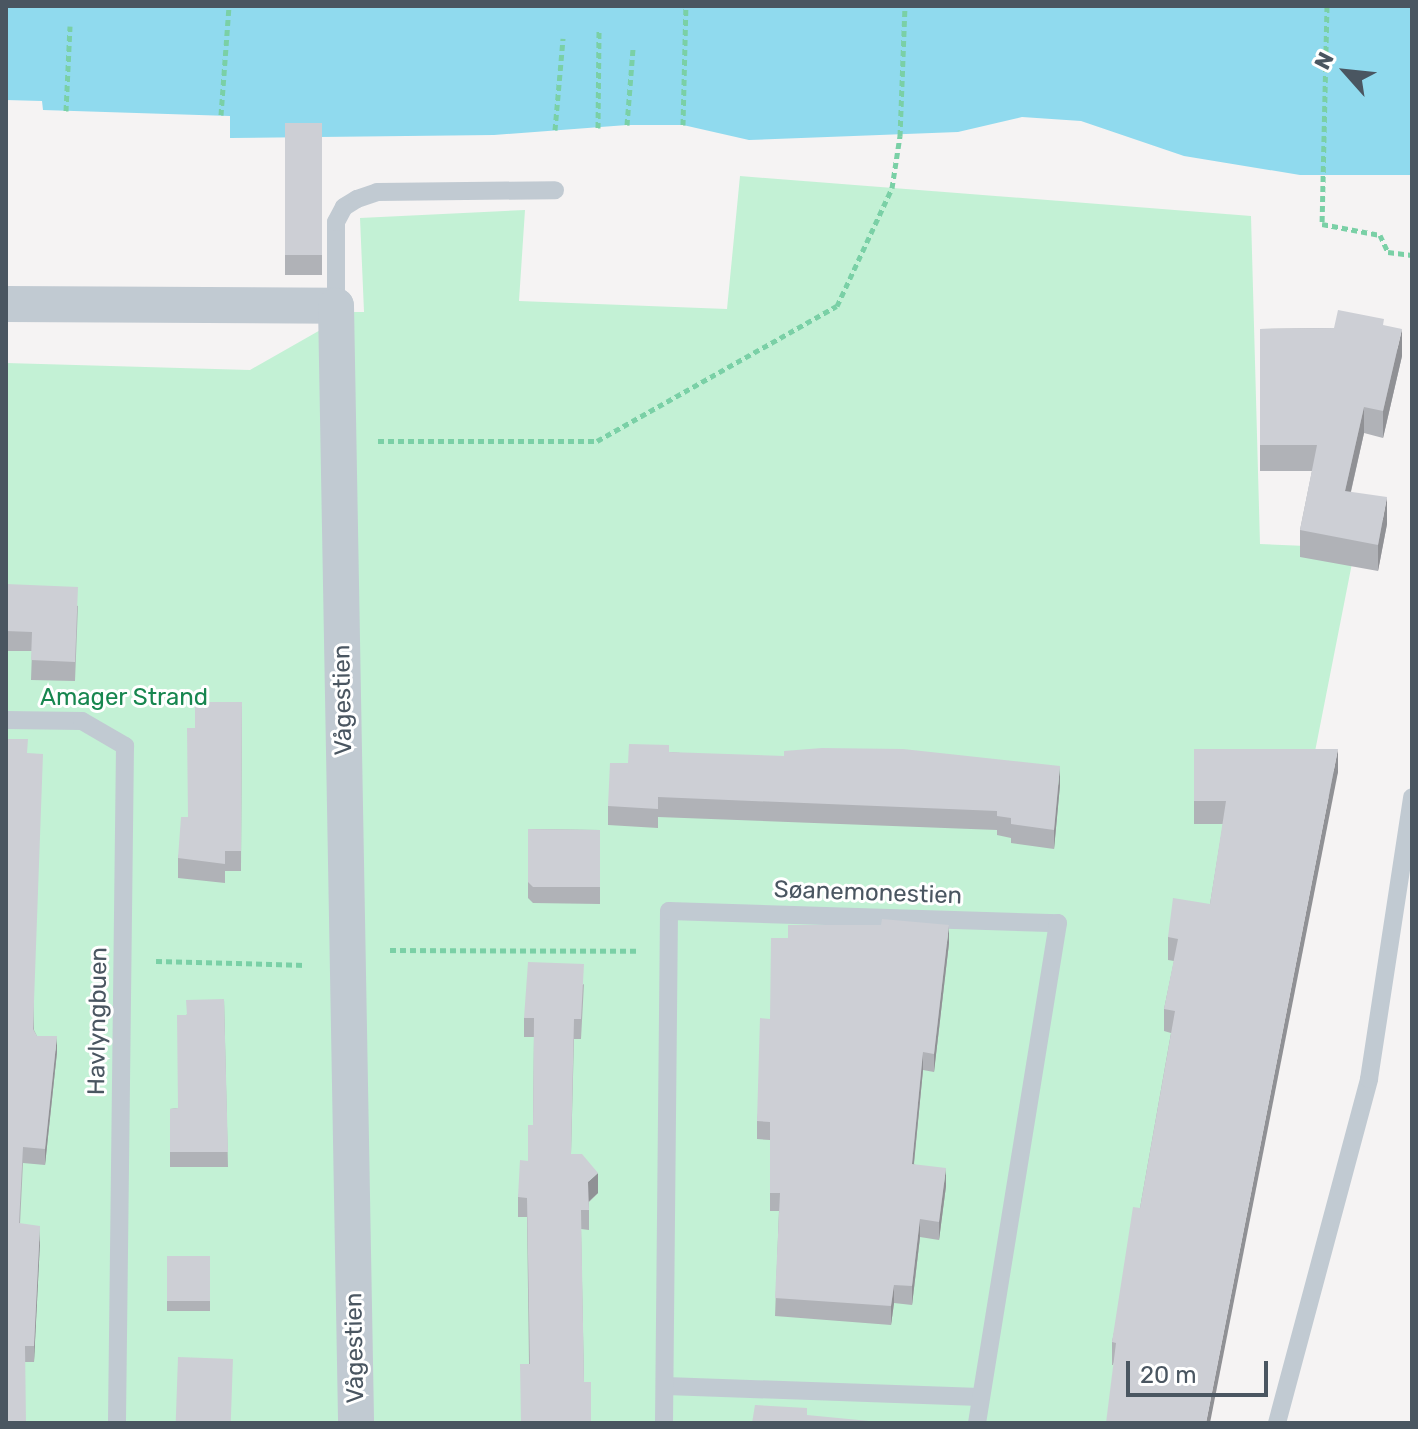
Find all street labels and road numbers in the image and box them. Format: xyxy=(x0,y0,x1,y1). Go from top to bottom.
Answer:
street label: Vågestien xyxy=(328,644,358,756)
street label: Søanemonestien xyxy=(773,875,963,911)
street label: Havlyngbuen xyxy=(82,947,114,1095)
street label: Vågestien xyxy=(340,1292,370,1404)

